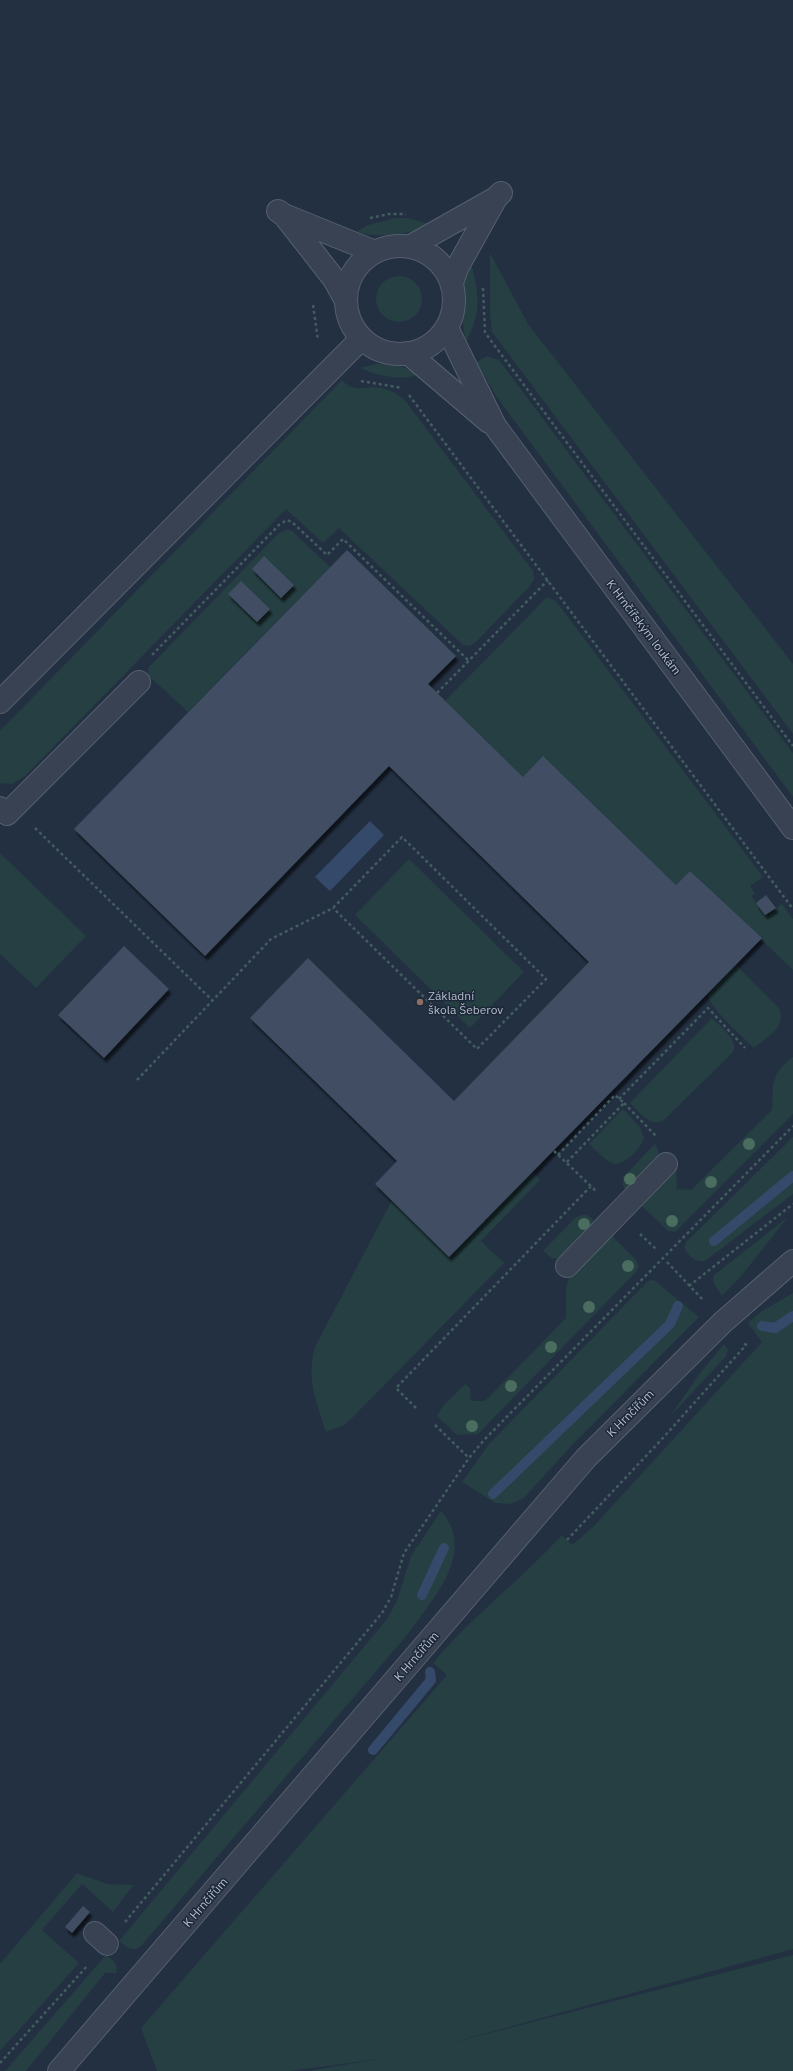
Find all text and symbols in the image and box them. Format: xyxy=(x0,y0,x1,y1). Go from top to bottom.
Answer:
street label: K Hrnčířským loukám xyxy=(603,577,685,677)
place label: Základní škola Šeberov xyxy=(428,988,503,1017)
marker: Základní škola Šeberov xyxy=(415,997,425,1007)
street label: K Hrnčířům xyxy=(603,1386,657,1440)
street label: K Hrnčířům xyxy=(390,1628,442,1684)
street label: K Hrnčířům xyxy=(179,1874,231,1930)

